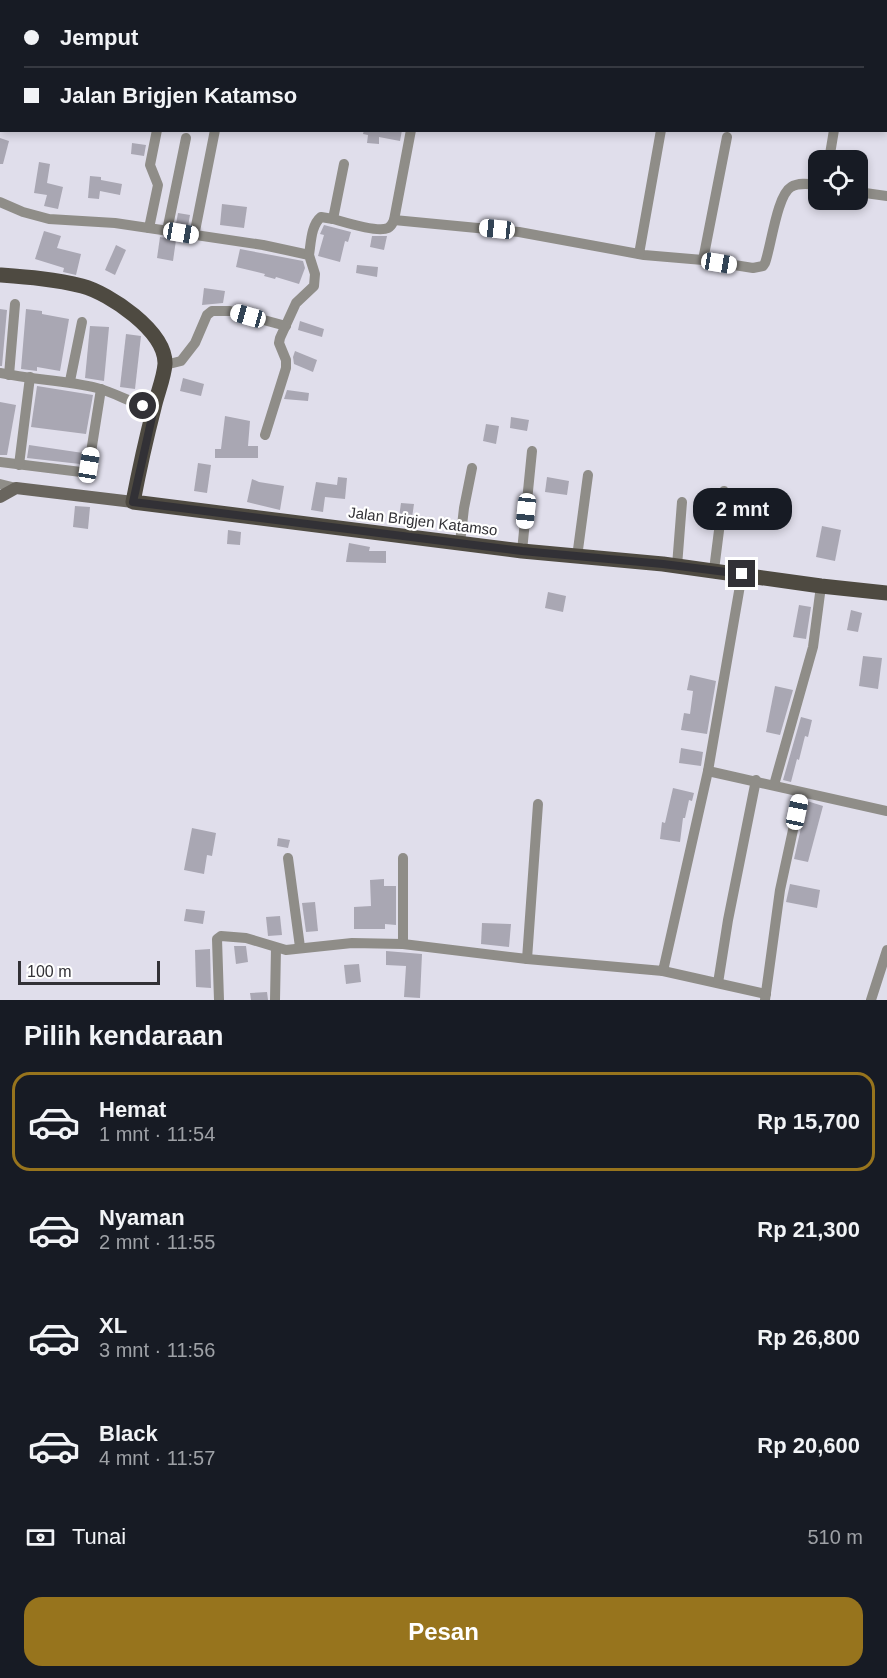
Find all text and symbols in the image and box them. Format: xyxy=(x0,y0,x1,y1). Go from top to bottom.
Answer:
text: Jemput xyxy=(60,25,138,50)
text: Jalan Brigjen Katamso xyxy=(60,83,297,108)
map controls xyxy=(808,150,868,210)
button: locate xyxy=(808,150,868,210)
car xyxy=(478,218,516,240)
car xyxy=(162,221,200,245)
car xyxy=(700,251,738,275)
car xyxy=(228,302,268,330)
route start xyxy=(129,392,156,419)
car xyxy=(77,446,101,484)
callout: 2 mnt xyxy=(692,487,792,529)
car xyxy=(515,492,537,530)
text: 2 mnt xyxy=(716,498,769,520)
street label: Jalan Brigjen Katamso xyxy=(347,503,499,539)
route end xyxy=(728,560,755,587)
car xyxy=(784,793,810,831)
scale bar xyxy=(18,958,160,986)
text: 100 m xyxy=(27,963,71,980)
text: Pilih kendaraan xyxy=(24,1021,224,1051)
icon: car xyxy=(27,1095,81,1149)
text: Hemat xyxy=(99,1097,166,1122)
text: Rp 15,700 xyxy=(757,1109,860,1134)
text: 1 mnt · 11:54 xyxy=(99,1123,215,1145)
icon: car xyxy=(27,1203,81,1257)
text: Nyaman xyxy=(99,1205,185,1230)
text: Rp 21,300 xyxy=(757,1217,860,1242)
text: 2 mnt · 11:55 xyxy=(99,1231,215,1253)
icon: car xyxy=(27,1311,81,1365)
text: XL xyxy=(99,1313,127,1338)
text: Rp 26,800 xyxy=(757,1325,860,1350)
text: 3 mnt · 11:56 xyxy=(99,1339,215,1361)
icon: car xyxy=(27,1419,81,1473)
text: Black xyxy=(99,1421,158,1446)
text: Rp 20,600 xyxy=(757,1433,860,1458)
text: 4 mnt · 11:57 xyxy=(99,1447,215,1469)
icon: cash xyxy=(24,1521,57,1554)
text: Tunai xyxy=(72,1524,126,1549)
text: 510 m xyxy=(807,1526,863,1548)
button: Pesan xyxy=(24,1597,863,1666)

